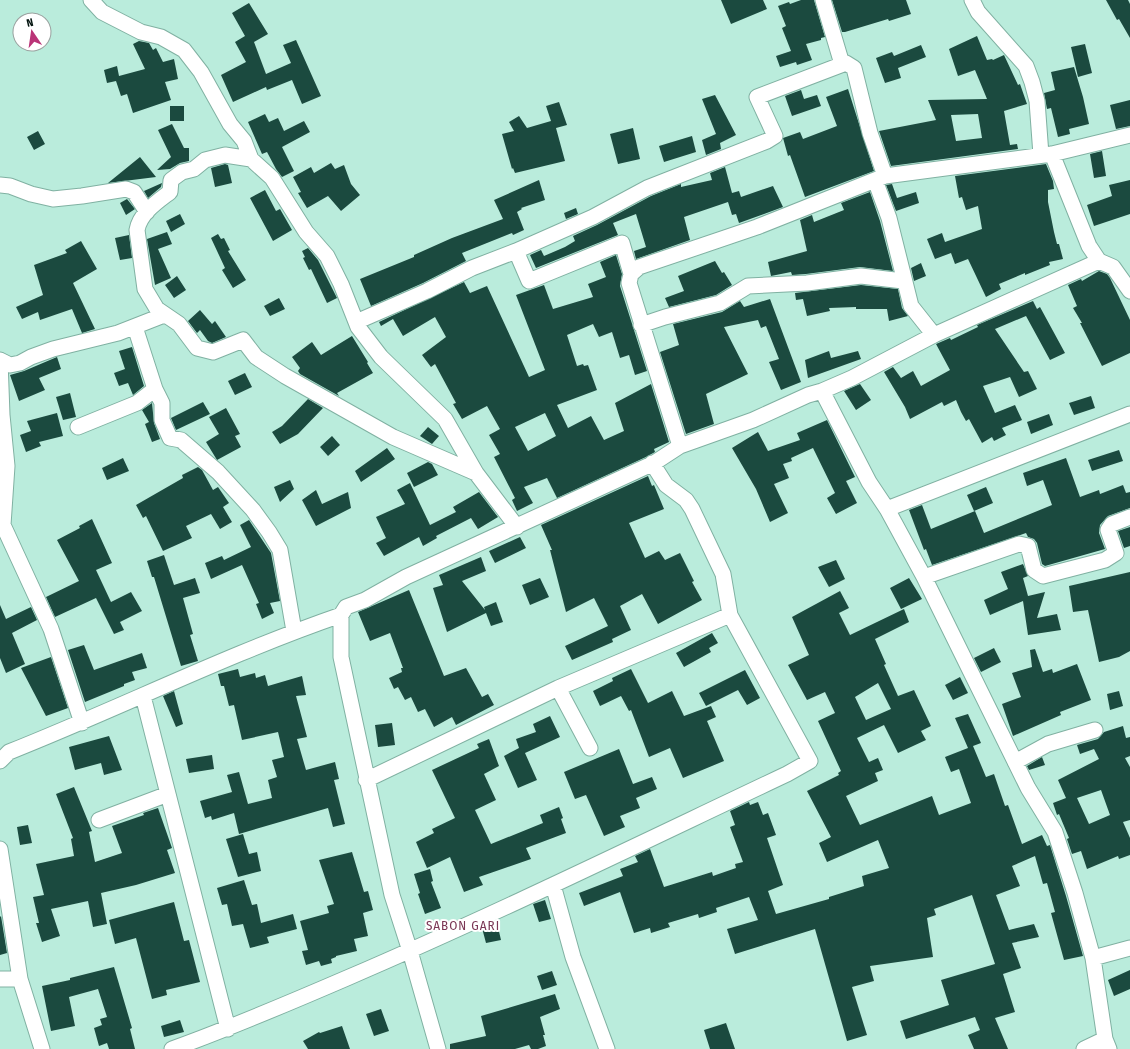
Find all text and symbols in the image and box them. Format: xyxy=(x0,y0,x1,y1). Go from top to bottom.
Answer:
north arrow xyxy=(12,12,52,52)
text: N xyxy=(25,16,35,30)
district label: SABON GARI xyxy=(426,918,500,933)

